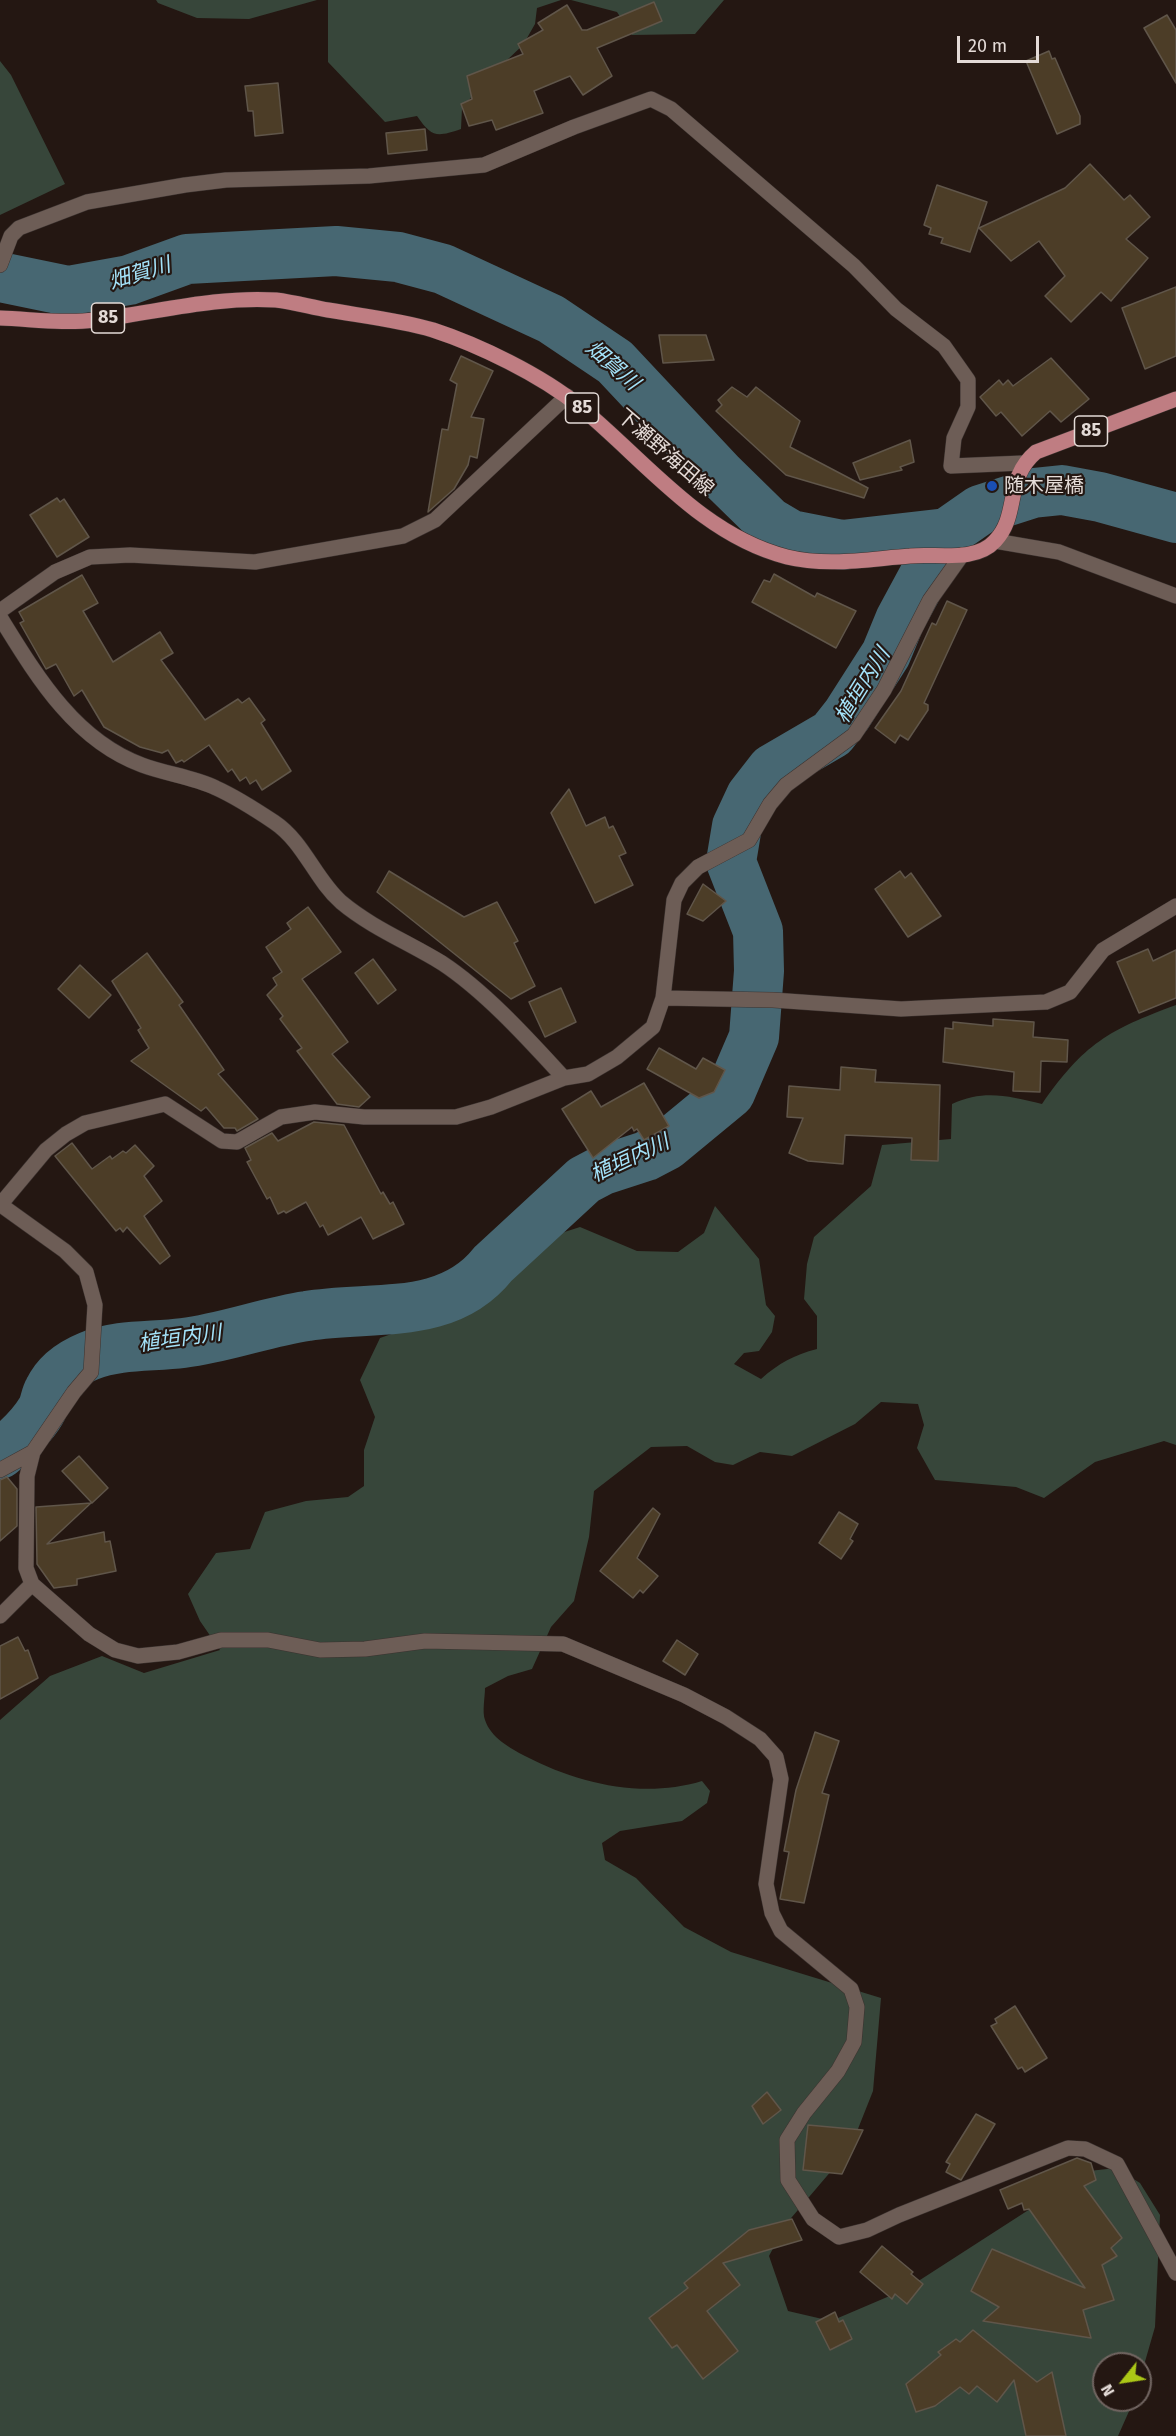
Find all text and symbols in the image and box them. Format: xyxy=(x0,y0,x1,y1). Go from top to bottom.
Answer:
scale bar xyxy=(960,24,1042,62)
text: 20 m xyxy=(968,35,1007,57)
water label: 畑賀川 xyxy=(106,253,174,295)
road number: 85 xyxy=(92,303,124,333)
water label: 畑賀川 xyxy=(580,336,644,396)
road number: 85 xyxy=(566,393,598,423)
street label: 下瀬野海田線 xyxy=(612,405,718,501)
road number: 85 xyxy=(1074,416,1108,446)
place label: 随木屋橋 xyxy=(1004,474,1084,498)
marker: 随木屋橋 xyxy=(985,479,999,493)
water label: 植垣内川 xyxy=(830,644,896,728)
water label: 植垣内川 xyxy=(587,1130,673,1188)
water label: 植垣内川 xyxy=(137,1321,223,1357)
north arrow xyxy=(1092,2352,1152,2412)
text: N xyxy=(1097,2381,1119,2400)

